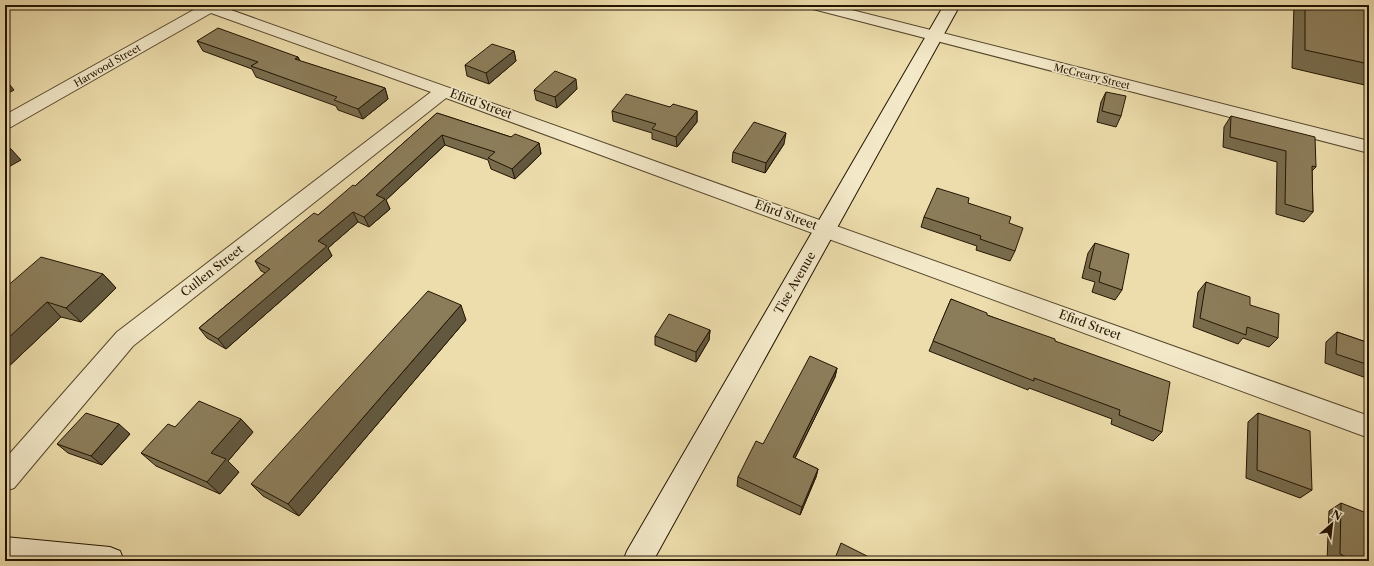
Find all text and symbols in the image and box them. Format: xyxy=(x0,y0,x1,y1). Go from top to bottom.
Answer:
street label: Harwood Street xyxy=(71,41,144,90)
street label: McCreary Street xyxy=(1052,61,1132,92)
street label: Efird Street xyxy=(448,85,515,122)
street label: Efird Street xyxy=(753,196,820,233)
street label: Cullen Street xyxy=(177,241,247,300)
street label: Tise Avenue xyxy=(771,249,819,317)
street label: Efird Street xyxy=(1057,306,1124,343)
north arrow xyxy=(1312,504,1352,544)
text: N xyxy=(1329,507,1345,524)

